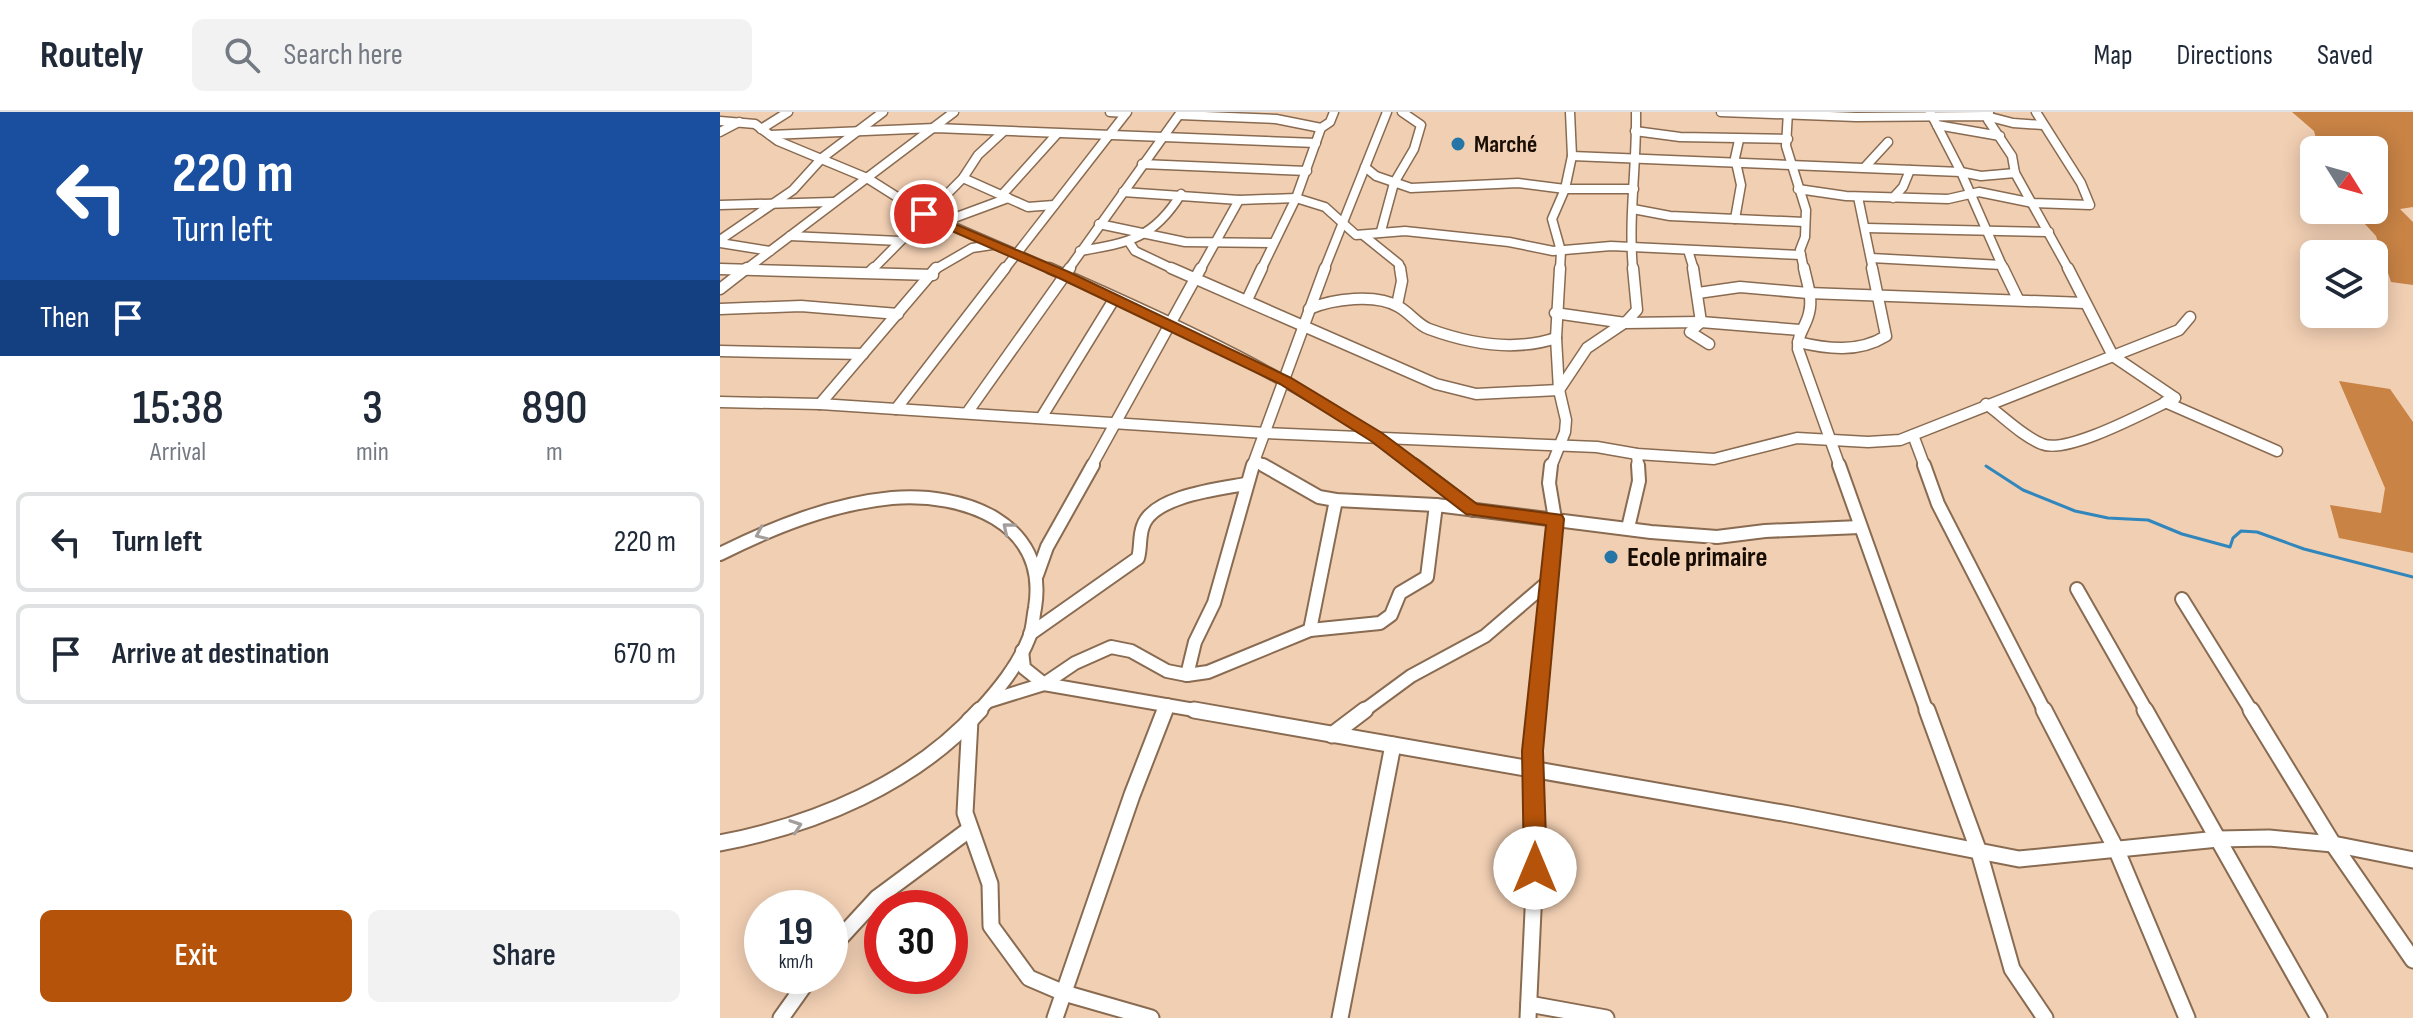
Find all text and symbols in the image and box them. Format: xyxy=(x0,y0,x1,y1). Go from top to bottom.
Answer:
search box xyxy=(192,19,752,91)
text: Routely xyxy=(40,33,144,78)
icon: search xyxy=(220,33,264,77)
text: Search here xyxy=(284,37,403,73)
text: Map xyxy=(2094,39,2133,72)
text: Directions xyxy=(2177,39,2273,72)
text: Saved xyxy=(2317,39,2373,72)
place label: Marché xyxy=(1474,130,1537,159)
marker: Marché xyxy=(1449,135,1467,153)
north arrow xyxy=(2300,136,2388,224)
map controls xyxy=(2300,136,2388,328)
text: 220 m xyxy=(172,141,294,208)
icon: left xyxy=(40,144,144,248)
pin xyxy=(890,180,958,248)
icon: arrive xyxy=(902,192,946,236)
text: Turn left xyxy=(172,209,273,252)
button: layers xyxy=(2300,240,2388,328)
icon: arrive xyxy=(106,296,150,340)
text: Then xyxy=(40,300,90,336)
text: 15:38 xyxy=(132,380,224,437)
text: 3 xyxy=(362,380,383,437)
text: 890 xyxy=(521,380,588,437)
text: Arrival xyxy=(150,437,206,468)
text: min xyxy=(356,437,389,468)
text: m xyxy=(546,437,563,468)
icon: left xyxy=(44,520,88,564)
one-way arrow xyxy=(1003,523,1018,538)
text: Turn left xyxy=(112,524,202,560)
text: 220 m xyxy=(614,524,676,560)
one-way arrow xyxy=(754,524,769,540)
place label: Ecole primaire xyxy=(1627,541,1767,574)
marker: Ecole primaire xyxy=(1602,548,1620,566)
icon: arrive xyxy=(44,632,88,676)
text: Arrive at destination xyxy=(112,636,329,672)
text: 670 m xyxy=(614,636,676,672)
one-way arrow xyxy=(788,819,802,835)
position arrow xyxy=(1493,826,1577,910)
speed limit sign: 30 xyxy=(864,890,968,994)
text: 19 xyxy=(779,908,813,956)
button: Exit xyxy=(40,910,352,1002)
button: Share xyxy=(368,910,680,1002)
text: km/h xyxy=(779,950,813,974)

